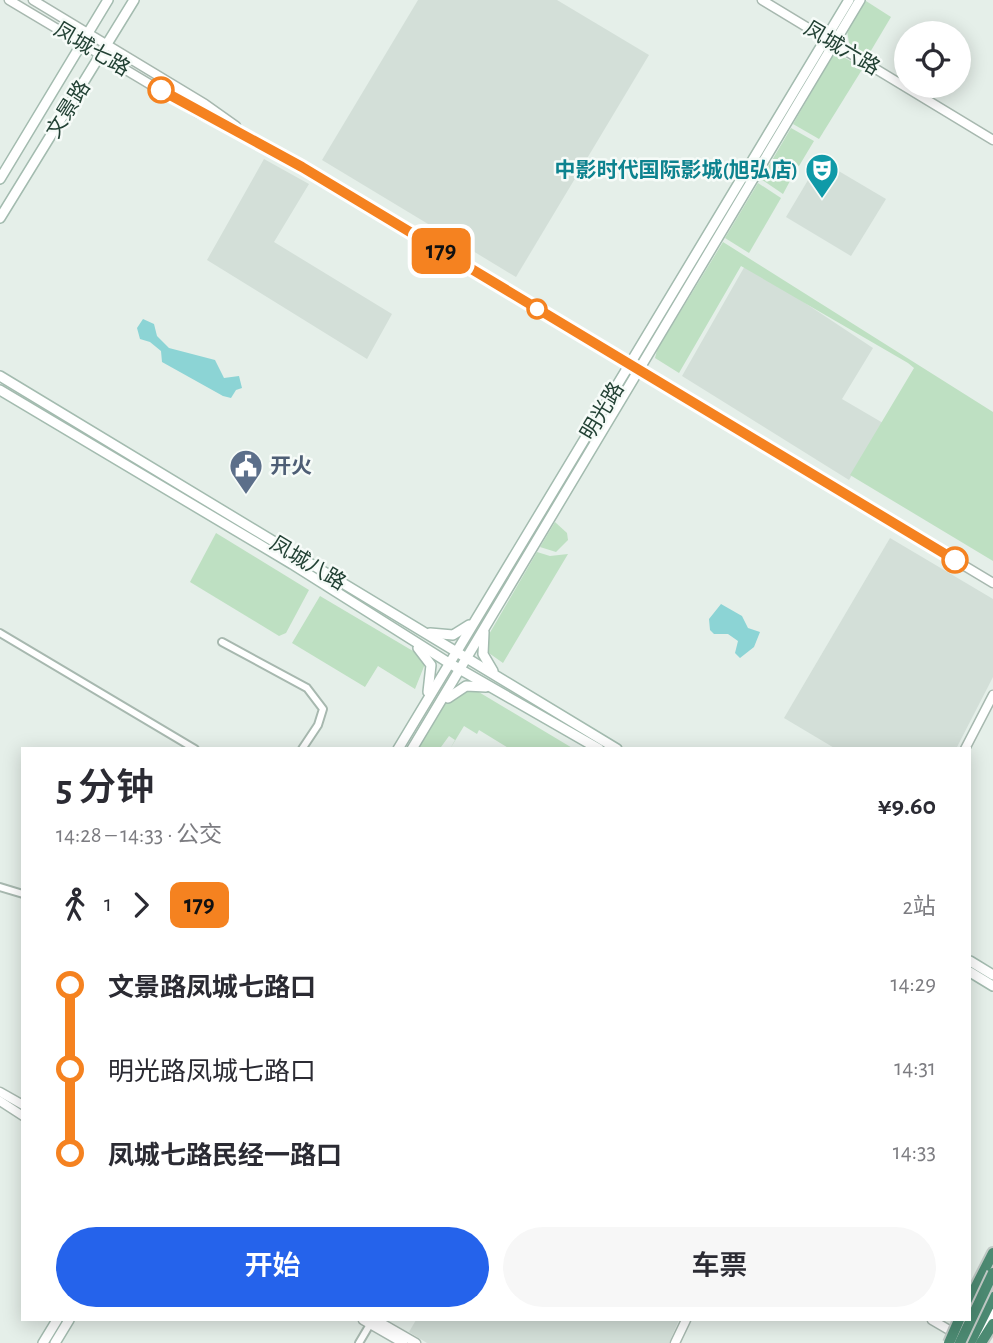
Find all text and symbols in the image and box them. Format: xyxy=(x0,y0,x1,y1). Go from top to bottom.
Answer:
street label: 凤城六路 xyxy=(800,17,884,79)
street label: 凤城七路 xyxy=(50,18,134,80)
map controls xyxy=(894,21,971,98)
button: locate xyxy=(894,21,971,98)
street label: 文景路 xyxy=(42,76,94,142)
unlabelled marker xyxy=(148,77,174,103)
theatre icon: 中影时代国际影城(旭弘店) xyxy=(803,151,841,200)
place label: 中影时代国际影城(旭弘店) xyxy=(555,159,798,181)
line badge: 179 xyxy=(401,228,481,274)
text: 179 xyxy=(426,239,456,263)
unlabelled marker xyxy=(527,299,547,319)
street label: 明光路 xyxy=(576,378,628,444)
public building icon: 开火 xyxy=(227,447,265,496)
place label: 开火 xyxy=(270,455,312,477)
street label: 凤城八路 xyxy=(266,532,350,594)
unlabelled marker xyxy=(942,547,968,573)
text: 5 分钟 xyxy=(56,770,154,808)
text: ¥9.60 xyxy=(878,793,936,819)
text: 14:28 – 14:33 · 公交 xyxy=(56,824,222,847)
icon: walk xyxy=(56,886,94,924)
icon: forward xyxy=(122,886,160,924)
text: 1 xyxy=(104,893,112,916)
text: 179 xyxy=(184,893,215,917)
text: 2站 xyxy=(903,896,936,919)
text: 14:29 xyxy=(890,973,936,996)
text: 文景路凤城七路口 xyxy=(108,975,316,1001)
text: 14:31 xyxy=(894,1057,936,1080)
text: 明光路凤城七路口 xyxy=(108,1059,316,1085)
text: 14:33 xyxy=(893,1141,936,1164)
text: 凤城七路民经一路口 xyxy=(108,1143,342,1169)
button: 开始 xyxy=(56,1227,489,1307)
button: 车票 xyxy=(503,1227,936,1307)

